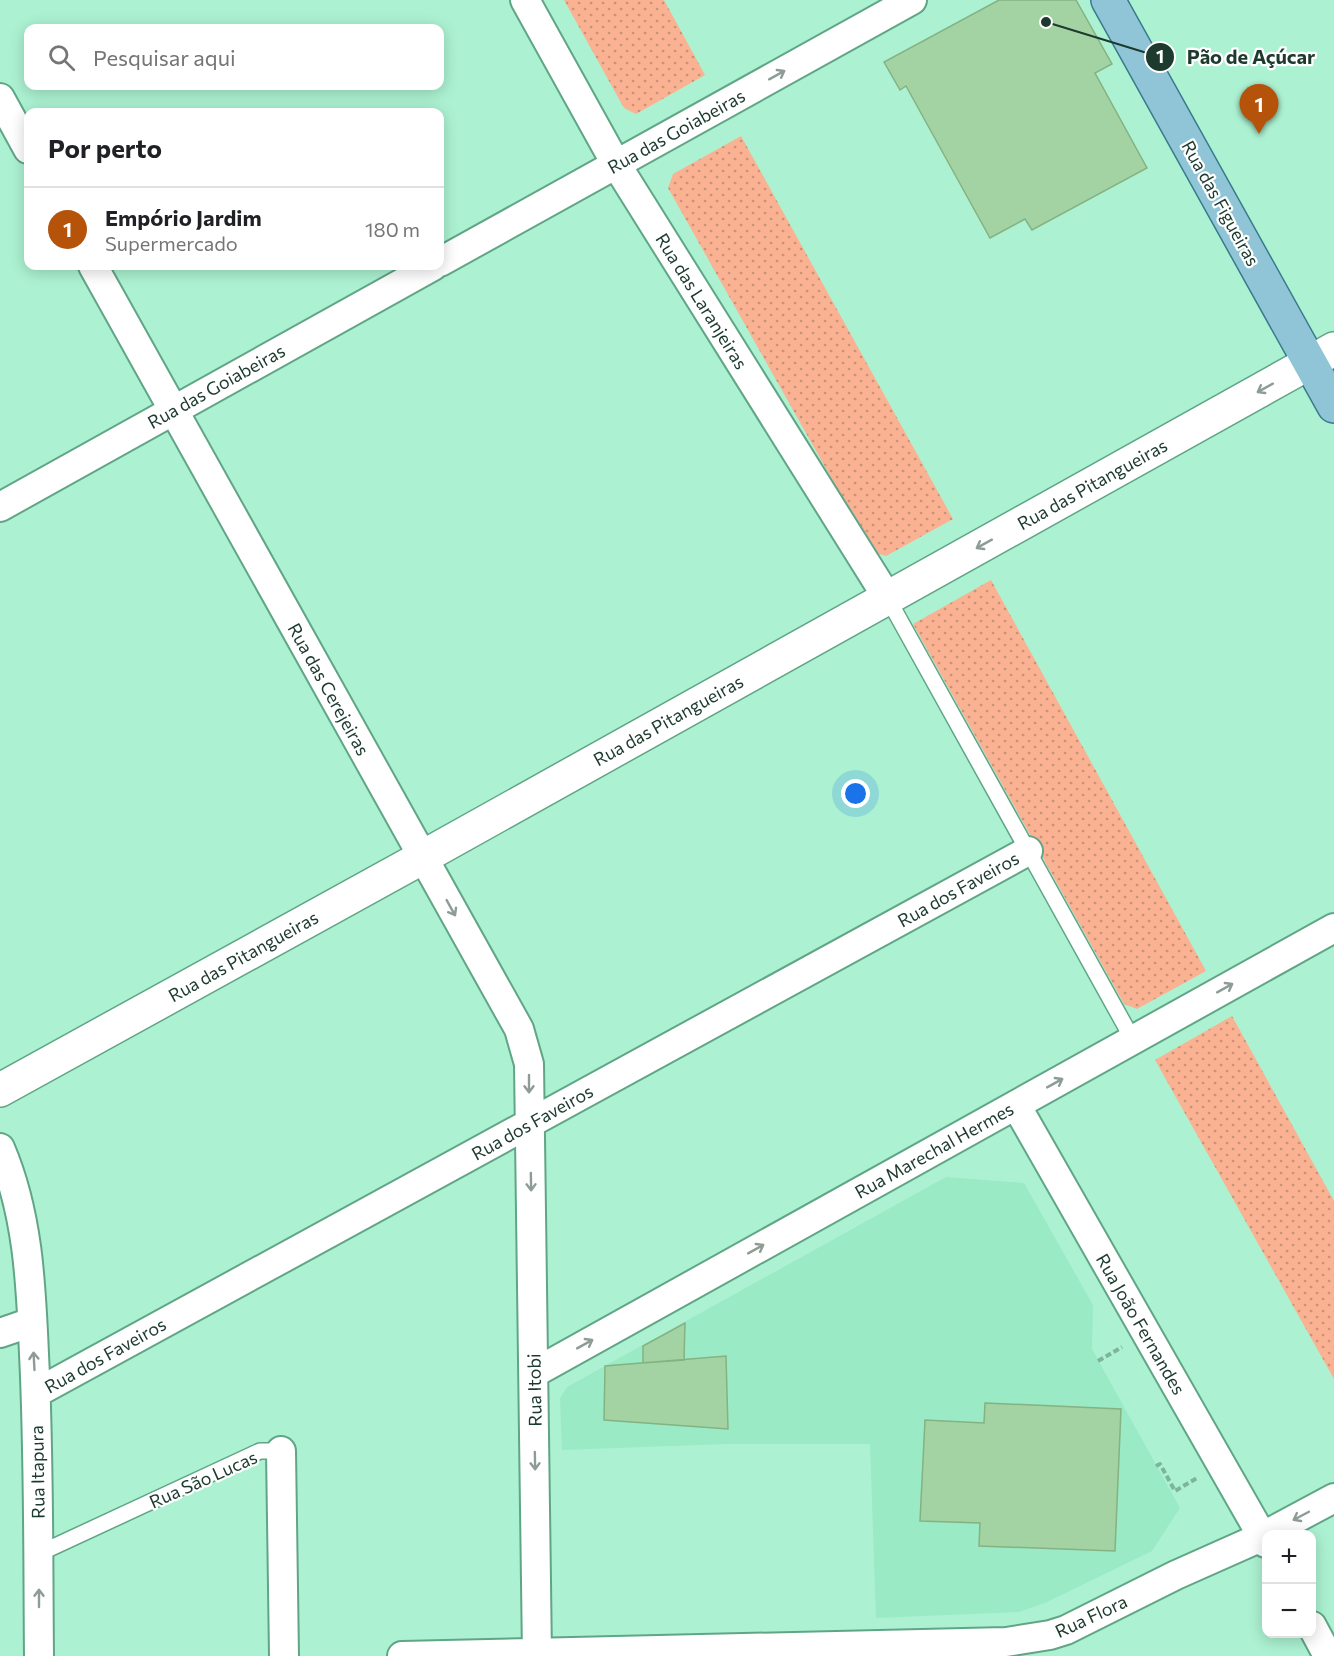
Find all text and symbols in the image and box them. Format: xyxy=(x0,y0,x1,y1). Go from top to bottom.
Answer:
search box xyxy=(24,24,444,90)
callout: Pão de Açúcar xyxy=(1145,38,1327,76)
icon: search xyxy=(45,41,78,74)
text: Pesquisar aqui xyxy=(93,44,236,71)
text: Pão de Açúcar xyxy=(1187,44,1315,68)
text: 1 xyxy=(1156,45,1164,67)
one-way arrow xyxy=(768,69,785,81)
street label: Rua das Goiabeiras xyxy=(603,84,749,178)
pin: 1 xyxy=(1240,84,1278,134)
text: Por perto xyxy=(48,132,162,163)
street label: Rua das Figueiras xyxy=(1177,137,1265,269)
text: Empório Jardim xyxy=(105,204,262,231)
text: 1 xyxy=(63,217,72,241)
text: 180 m xyxy=(365,217,420,241)
street label: Rua das Laranjeiras xyxy=(651,229,753,373)
text: Supermercado xyxy=(105,231,238,255)
street label: Rua das Goiabeiras xyxy=(143,339,289,433)
one-way arrow xyxy=(1256,382,1273,394)
street label: Rua das Pitangueiras xyxy=(1013,434,1171,534)
one-way arrow xyxy=(976,538,993,550)
street label: Rua das Cerejeiras xyxy=(284,619,374,759)
street label: Rua das Pitangueiras xyxy=(589,670,747,770)
your location xyxy=(841,779,870,808)
street label: Rua dos Faveiros xyxy=(893,847,1023,931)
one-way arrow xyxy=(446,899,458,916)
street label: Rua das Pitangueiras xyxy=(164,906,322,1006)
one-way arrow xyxy=(1216,982,1233,994)
one-way arrow xyxy=(523,1074,535,1094)
one-way arrow xyxy=(1045,1077,1063,1088)
street label: Rua dos Faveiros xyxy=(467,1080,597,1164)
street label: Rua Marechal Hermes xyxy=(851,1097,1017,1203)
one-way arrow xyxy=(525,1171,536,1191)
one-way arrow xyxy=(747,1243,764,1255)
street label: Rua João Fernandes xyxy=(1092,1250,1190,1398)
street label: Rua dos Faveiros xyxy=(40,1313,170,1397)
one-way arrow xyxy=(576,1338,594,1349)
one-way arrow xyxy=(29,1351,40,1371)
street label: Rua Itobi xyxy=(522,1353,546,1427)
street label: Rua Itapura xyxy=(25,1425,49,1519)
street label: Rua São Lucas xyxy=(146,1445,260,1513)
one-way arrow xyxy=(529,1450,541,1470)
one-way arrow xyxy=(1292,1511,1310,1522)
map controls xyxy=(1262,1530,1316,1638)
button: + xyxy=(1262,1530,1316,1584)
button: − xyxy=(1262,1584,1316,1638)
one-way arrow xyxy=(33,1588,45,1608)
street label: Rua Flora xyxy=(1051,1590,1131,1642)

